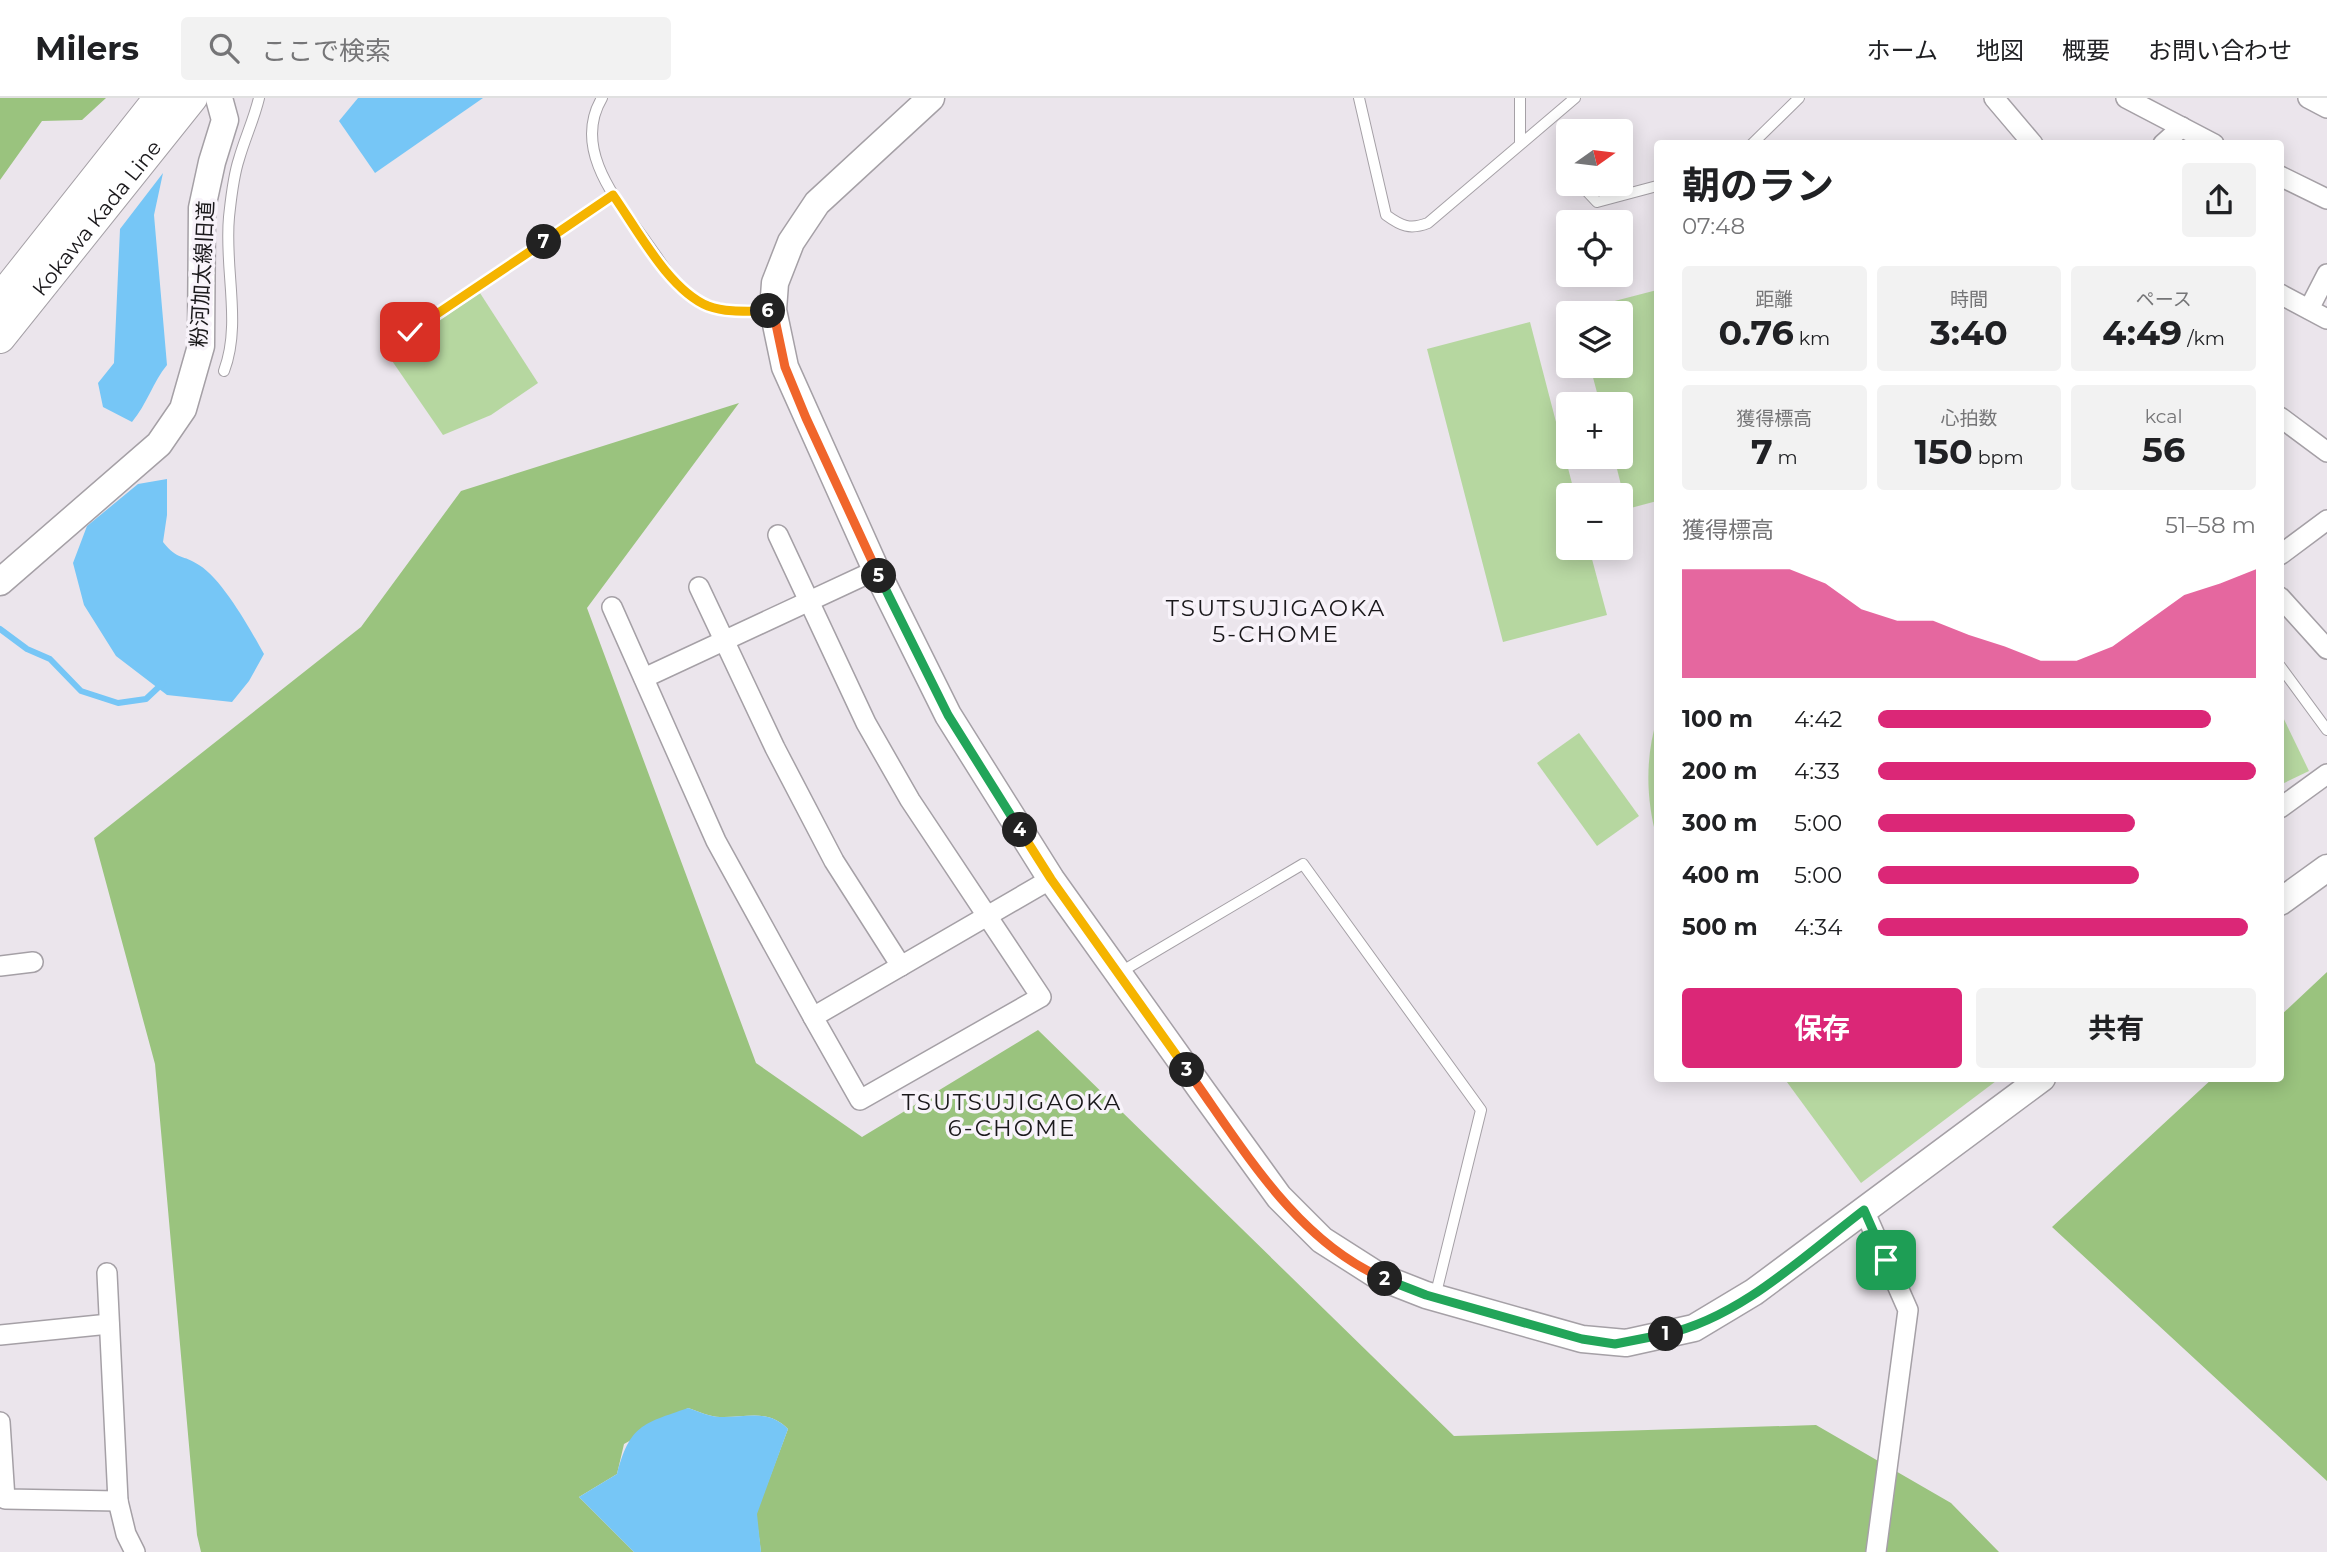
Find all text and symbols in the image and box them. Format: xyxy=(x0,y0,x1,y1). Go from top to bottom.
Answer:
search box xyxy=(181,17,671,80)
text: Milers xyxy=(35,28,139,68)
icon: search xyxy=(205,29,243,67)
text: ここで検索 xyxy=(261,35,391,67)
text: ホーム xyxy=(1867,36,1938,65)
text: 地図 xyxy=(1976,36,2024,65)
text: 概要 xyxy=(2062,36,2110,65)
text: お問い合わせ xyxy=(2148,36,2292,65)
north arrow xyxy=(1556,119,1633,196)
map controls xyxy=(1556,119,1633,560)
street label: Kokawa Kada Line xyxy=(26,135,166,301)
text: 朝のラン xyxy=(1682,162,1834,209)
button: share xyxy=(2182,163,2256,237)
street label: 粉河加太線旧道 xyxy=(186,200,218,348)
button: locate xyxy=(1556,210,1633,287)
text: 07:48 xyxy=(1682,212,1745,240)
pin: 7 xyxy=(526,225,562,260)
text: 7 xyxy=(538,230,549,253)
text: 距離 xyxy=(1755,288,1793,311)
text: 時間 xyxy=(1950,288,1988,311)
text: ペース xyxy=(2136,288,2192,311)
pin: 6 xyxy=(750,294,786,328)
text: 6 xyxy=(761,299,774,322)
button: layers xyxy=(1556,301,1633,378)
pin xyxy=(380,302,440,362)
text: 0.76 xyxy=(1719,311,1794,354)
text: 3:40 xyxy=(1930,311,2008,354)
text: 4:49 xyxy=(2102,311,2182,354)
icon: check xyxy=(391,313,429,351)
text: km xyxy=(1794,327,1830,350)
text: /km xyxy=(2182,327,2225,350)
button: + xyxy=(1556,392,1633,469)
text: kcal xyxy=(2145,405,2183,428)
text: 獲得標高 xyxy=(1736,407,1812,430)
text: 心拍数 xyxy=(1940,407,1998,430)
text: 56 xyxy=(2142,428,2185,471)
text: 7 xyxy=(1751,430,1773,473)
text: 150 xyxy=(1914,430,1973,473)
text: m xyxy=(1773,446,1798,469)
text: bpm xyxy=(1973,446,2024,469)
button: − xyxy=(1556,483,1633,560)
text: 51–58 m xyxy=(2165,511,2256,539)
text: 獲得標高 xyxy=(1682,516,1774,544)
pin: 5 xyxy=(862,559,896,594)
text: 5 xyxy=(873,564,884,587)
district label: TSUTSUJIGAOKA 5-CHOME xyxy=(1166,594,1386,648)
text: 100 m xyxy=(1682,705,1753,733)
text: 4:42 xyxy=(1794,705,1842,733)
text: 200 m xyxy=(1682,757,1757,785)
text: 4:33 xyxy=(1794,757,1840,785)
text: 300 m xyxy=(1682,809,1758,837)
text: 5:00 xyxy=(1794,809,1842,837)
pin: 4 xyxy=(1002,812,1038,848)
text: 4 xyxy=(1013,818,1026,841)
text: 400 m xyxy=(1682,861,1760,889)
text: 5:00 xyxy=(1794,861,1842,889)
text: 500 m xyxy=(1682,913,1758,941)
text: 4:34 xyxy=(1794,913,1842,941)
button: 保存 xyxy=(1682,988,1962,1068)
button: 共有 xyxy=(1976,988,2256,1068)
pin: 3 xyxy=(1170,1052,1204,1088)
text: 3 xyxy=(1181,1058,1192,1081)
district label: TSUTSUJIGAOKA 6-CHOME xyxy=(902,1088,1122,1142)
pin xyxy=(1856,1230,1916,1290)
icon: arrive xyxy=(1867,1241,1905,1279)
pin: 2 xyxy=(1368,1262,1402,1296)
text: 2 xyxy=(1379,1267,1390,1290)
pin: 1 xyxy=(1648,1316,1684,1352)
text: 1 xyxy=(1662,1322,1669,1345)

